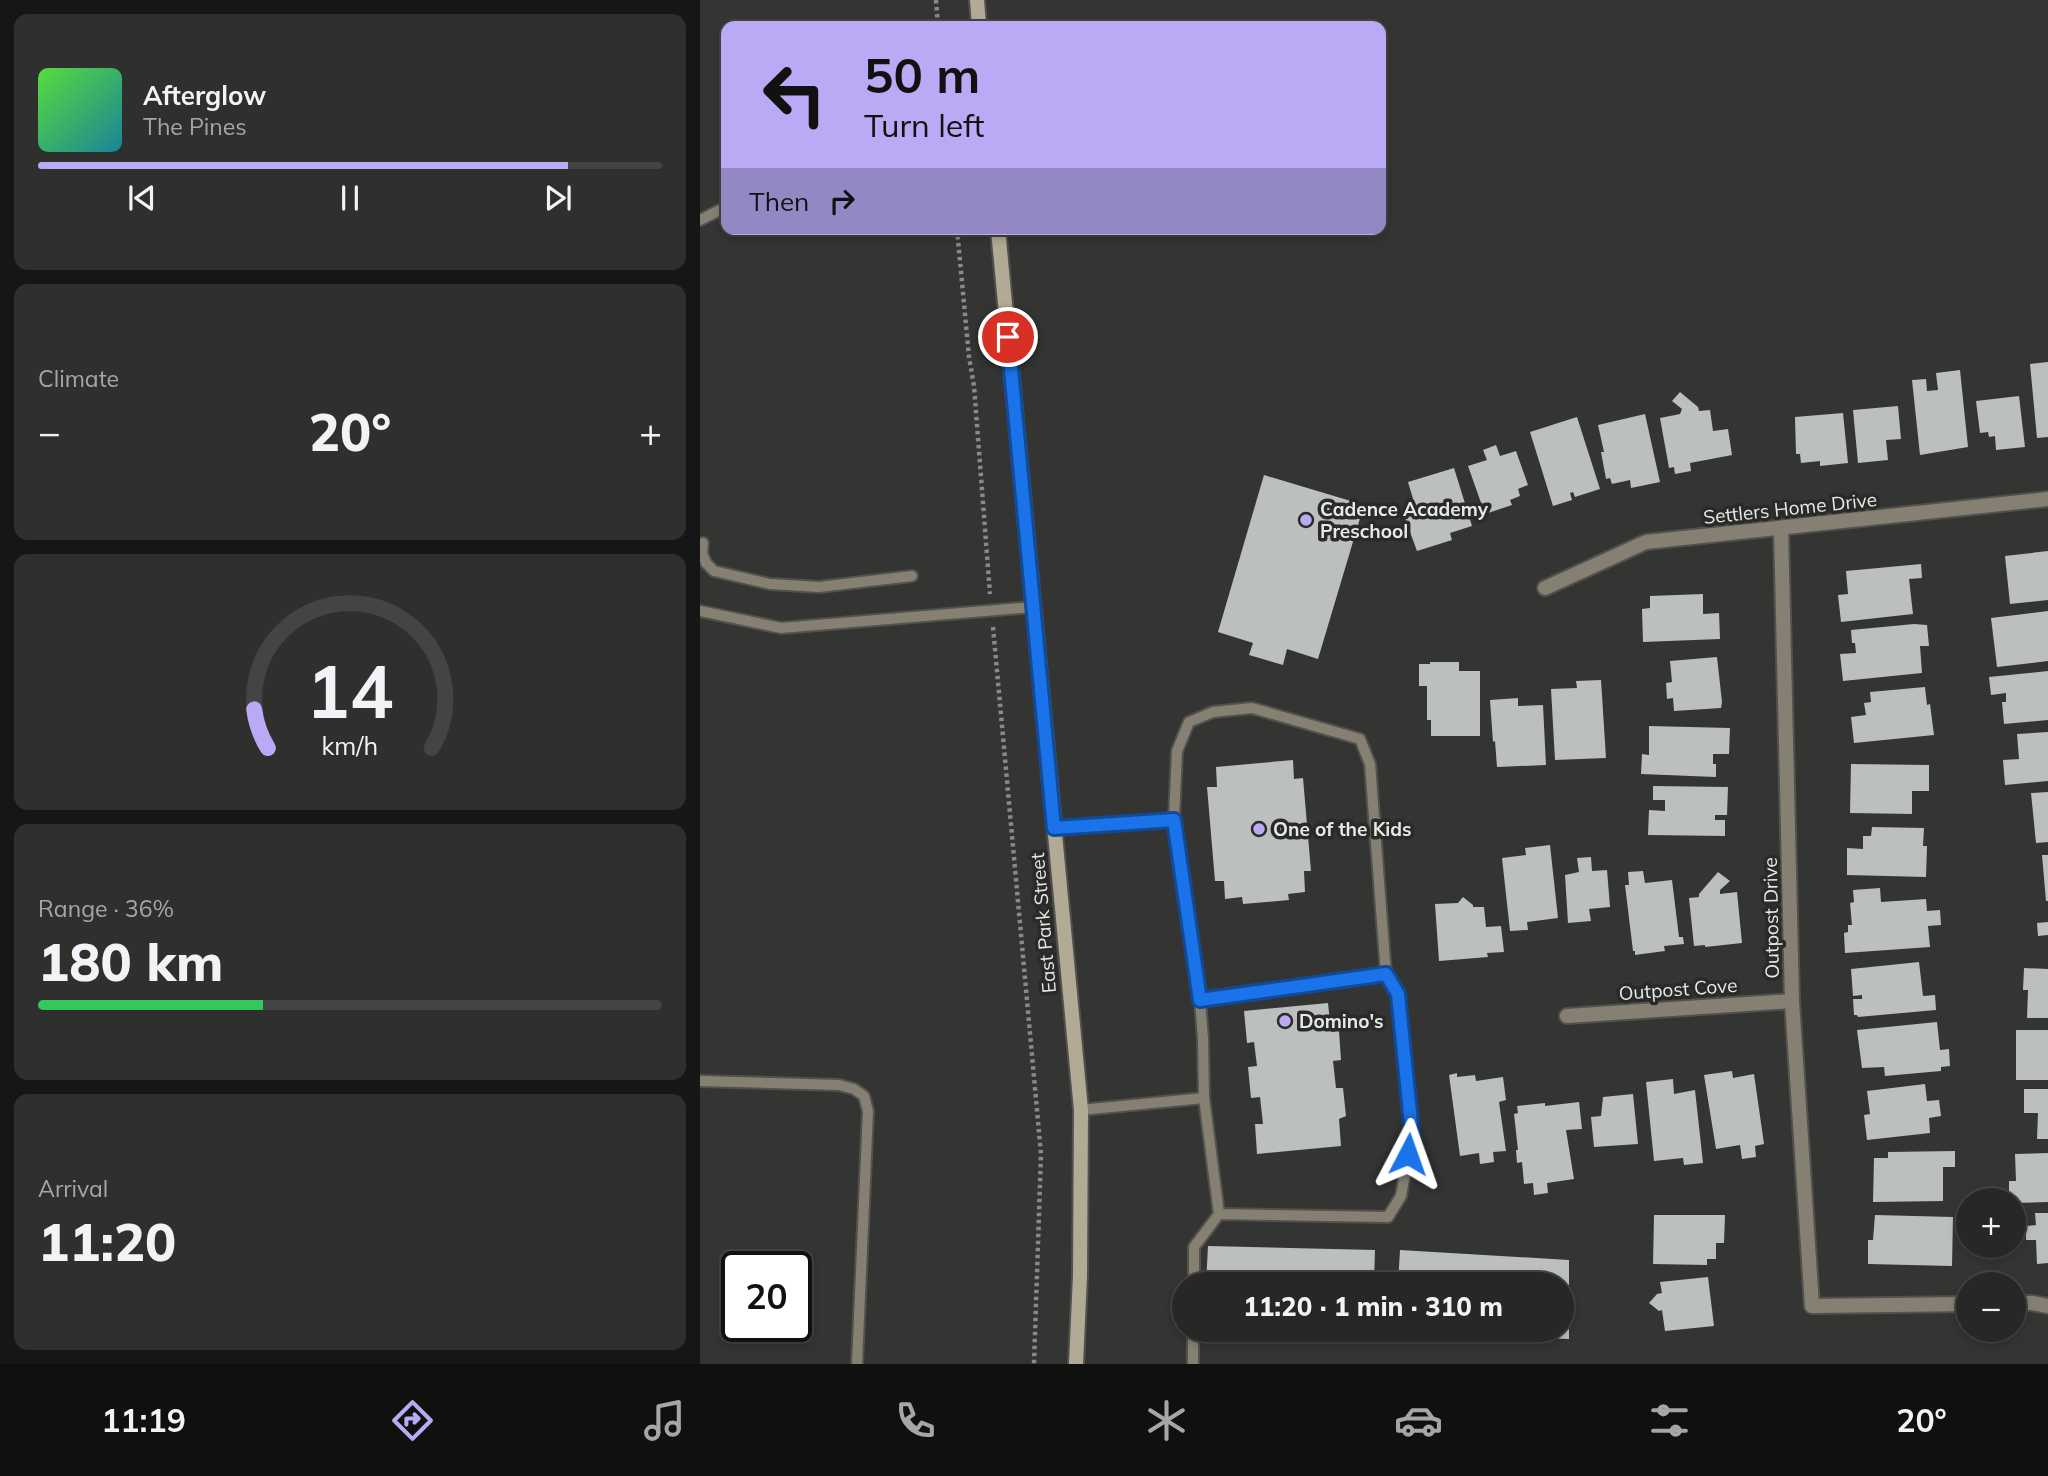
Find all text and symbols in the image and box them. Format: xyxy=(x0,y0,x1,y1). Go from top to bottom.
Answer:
text: 50 m xyxy=(864,44,980,105)
icon: left xyxy=(749,49,840,140)
text: Afterglow xyxy=(143,79,266,112)
text: Turn left xyxy=(864,105,984,145)
text: The Pines xyxy=(143,112,247,141)
icon: previous xyxy=(123,179,161,217)
icon: pause xyxy=(331,179,369,217)
icon: next xyxy=(539,179,577,217)
icon: right xyxy=(823,182,861,220)
text: Then xyxy=(749,185,809,218)
pin xyxy=(978,307,1038,367)
icon: arrive xyxy=(989,318,1027,356)
text: Climate xyxy=(38,364,119,393)
text: 20° xyxy=(309,399,391,464)
text: − xyxy=(38,408,61,456)
text: + xyxy=(639,408,662,456)
street label: Settlers Home Drive xyxy=(1702,487,1878,529)
place label: Cadence Academy Preschool xyxy=(1320,497,1489,543)
marker: Cadence Academy Preschool xyxy=(1298,512,1314,528)
text: 14 xyxy=(306,645,394,736)
text: km/h xyxy=(322,730,378,761)
place label: One of the Kids xyxy=(1273,817,1412,841)
marker: One of the Kids xyxy=(1251,821,1267,837)
street label: East Park Street xyxy=(1025,851,1061,994)
street label: Outpost Drive xyxy=(1758,857,1784,979)
text: Range · 36% xyxy=(38,894,174,923)
text: 180 km xyxy=(38,929,223,994)
street label: Outpost Cove xyxy=(1618,973,1738,1005)
place label: Domino's xyxy=(1299,1009,1384,1033)
marker: Domino's xyxy=(1277,1013,1293,1029)
position arrow xyxy=(1371,1117,1445,1191)
text: Arrival xyxy=(38,1174,108,1203)
map controls xyxy=(1956,1188,2026,1342)
button: + xyxy=(1956,1188,2026,1258)
text: 11:20 xyxy=(38,1209,176,1274)
speed limit sign: 20 xyxy=(721,1251,812,1342)
button: − xyxy=(1956,1272,2026,1342)
text: 11:20 · 1 min · 310 m xyxy=(1243,1290,1503,1323)
icon: directions xyxy=(388,1396,437,1445)
icon: music xyxy=(640,1396,689,1445)
icon: phone xyxy=(891,1396,940,1445)
icon: climate xyxy=(1142,1396,1191,1445)
icon: car xyxy=(1394,1396,1443,1445)
icon: filters xyxy=(1645,1396,1694,1445)
text: 11:19 xyxy=(101,1400,186,1440)
text: 20° xyxy=(1896,1400,1947,1440)

